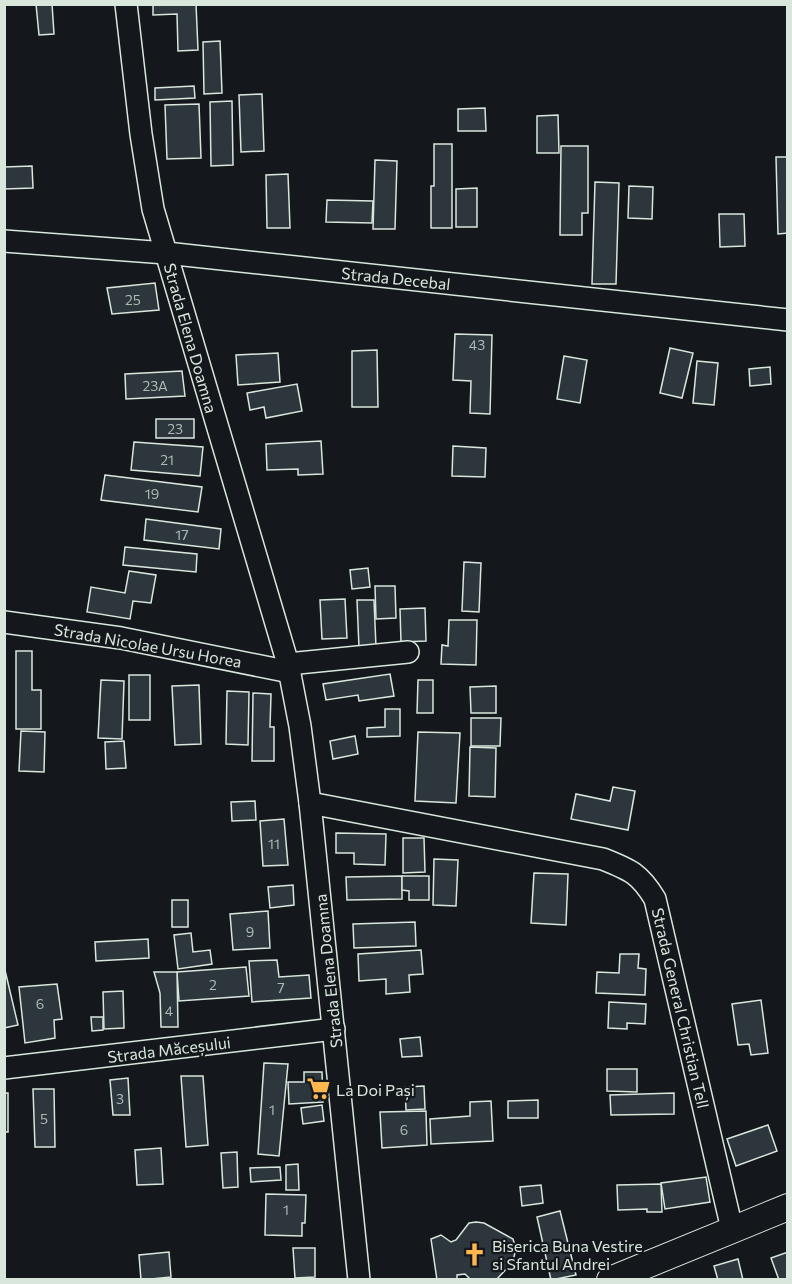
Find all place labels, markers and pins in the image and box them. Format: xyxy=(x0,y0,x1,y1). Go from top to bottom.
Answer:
supermarket icon: La Doi Pași xyxy=(305,1076,331,1102)
place label: La Doi Pași xyxy=(336,1080,415,1101)
place label: Biserica Buna Vestire si Sfantul Andrei xyxy=(492,1236,643,1273)
church icon: Biserica Buna Vestire si Sfantul Andrei xyxy=(461,1241,487,1267)

